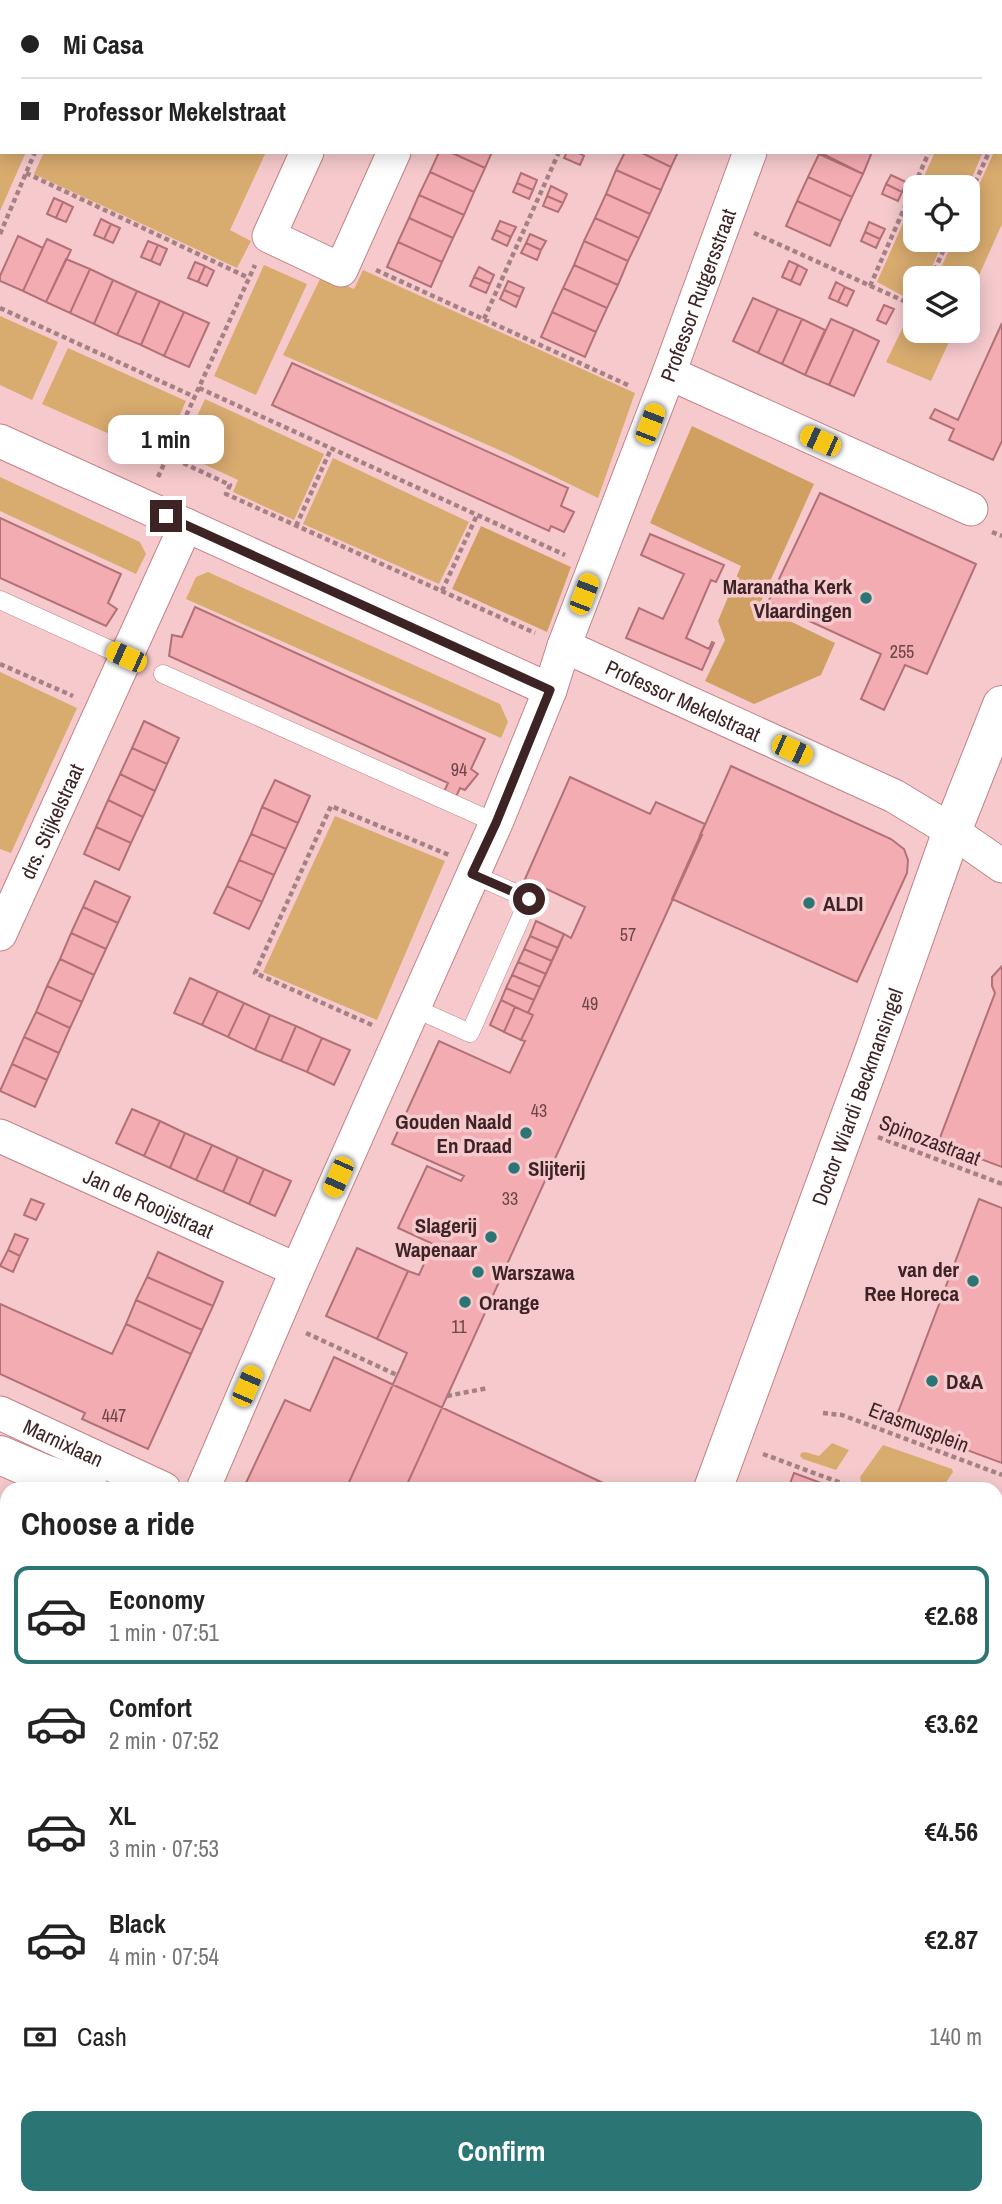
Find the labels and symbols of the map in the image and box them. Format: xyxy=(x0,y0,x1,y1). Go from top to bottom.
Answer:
street label: Professor Rutgersstraat xyxy=(653,204,743,386)
car xyxy=(633,401,668,447)
callout: 1 min xyxy=(108,414,224,463)
car xyxy=(797,423,844,459)
route end xyxy=(150,500,182,532)
car xyxy=(567,571,602,617)
place label: Maranatha Kerk Vlaardingen xyxy=(723,572,852,625)
marker: Maranatha Kerk Vlaardingen xyxy=(858,590,874,606)
car xyxy=(103,639,150,675)
house number: 255 xyxy=(890,639,914,664)
street label: Professor Mekelstraat xyxy=(601,652,766,748)
car xyxy=(769,732,816,768)
house number: 94 xyxy=(451,757,467,782)
street label: drs. Stijkelstraat xyxy=(13,759,90,883)
route start xyxy=(513,883,545,915)
place label: ALDI xyxy=(823,889,863,918)
marker: ALDI xyxy=(801,895,817,911)
house number: 57 xyxy=(620,922,636,947)
street label: Doctor Wiardi Beckmansingel xyxy=(804,984,910,1209)
house number: 49 xyxy=(582,991,598,1016)
house number: 43 xyxy=(531,1098,547,1123)
place label: Gouden Naald En Draad xyxy=(395,1107,512,1160)
street label: Spinozastraat xyxy=(875,1107,985,1173)
marker: Gouden Naald En Draad xyxy=(518,1125,534,1141)
car xyxy=(320,1154,357,1200)
place label: Slijterij xyxy=(528,1154,585,1183)
marker: Slijterij xyxy=(506,1160,522,1176)
street label: Jan de Rooijstraat xyxy=(79,1161,218,1245)
house number: 33 xyxy=(502,1186,518,1211)
place label: Slagerij Wapenaar xyxy=(395,1211,477,1264)
marker: Slagerij Wapenaar xyxy=(483,1229,499,1245)
place label: van der Ree Horeca xyxy=(864,1255,959,1308)
place label: Warszawa xyxy=(492,1258,575,1287)
marker: Warszawa xyxy=(470,1264,486,1280)
marker: van der Ree Horeca xyxy=(965,1273,981,1289)
place label: Orange xyxy=(479,1288,539,1317)
marker: Orange xyxy=(457,1294,473,1310)
house number: 11 xyxy=(451,1314,467,1339)
car xyxy=(230,1363,265,1409)
place label: D&A xyxy=(946,1367,984,1396)
marker: D&A xyxy=(924,1373,940,1389)
street label: Erasmusplein xyxy=(865,1395,973,1459)
house number: 447 xyxy=(102,1403,126,1428)
street label: Marnixlaan xyxy=(19,1411,108,1474)

